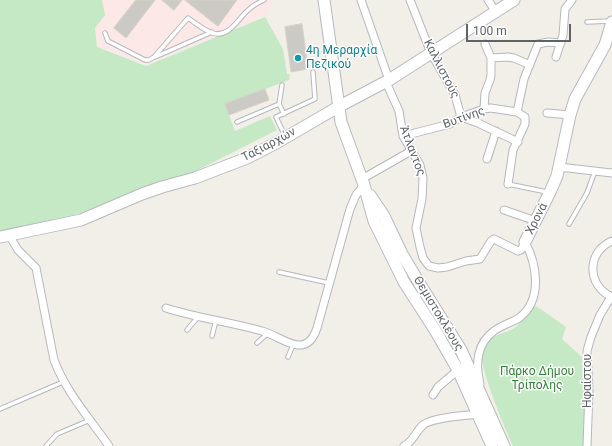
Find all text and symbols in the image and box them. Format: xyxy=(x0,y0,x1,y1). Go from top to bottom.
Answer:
scale bar xyxy=(468,16,573,42)
text: 100 m xyxy=(473,24,507,38)
street label: Καλλιστούς xyxy=(420,37,462,101)
place label: 4η Μεραρχία Πεζικού xyxy=(306,44,377,72)
marker: 4η Μεραρχία Πεζικού xyxy=(293,53,303,63)
street label: Βυτίνης xyxy=(441,104,487,132)
street label: Άτλαντος xyxy=(396,124,428,178)
street label: Ταξιαρχών xyxy=(240,125,298,165)
street label: Χρονά xyxy=(523,201,551,237)
street label: Θεμιστοκλέους xyxy=(410,274,466,354)
street label: Ηφαίστου xyxy=(581,354,595,408)
park label: Πάρκο Δήμου Τρίπολης xyxy=(500,365,574,393)

